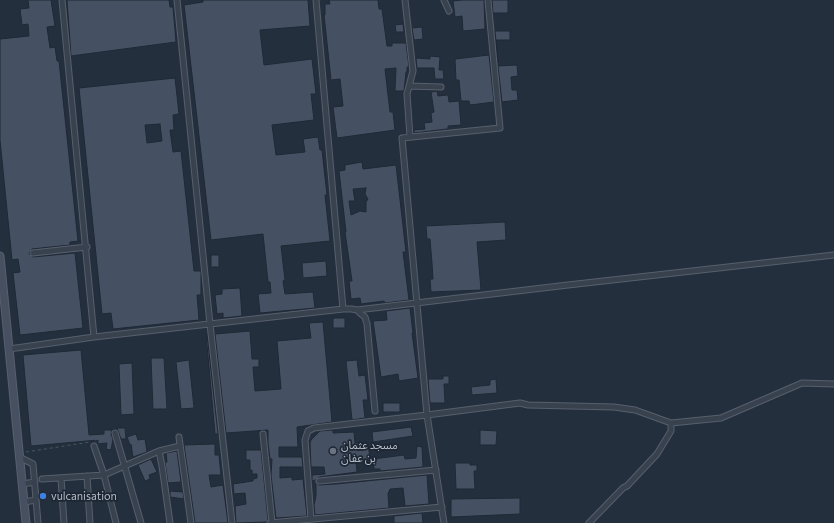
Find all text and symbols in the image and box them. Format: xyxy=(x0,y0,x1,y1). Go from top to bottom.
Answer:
place label: مسجد عثمان بن عفان xyxy=(341,438,398,464)
marker: مسجد عثمان بن عفان xyxy=(328,446,338,456)
place label: vulcanisation xyxy=(51,489,117,503)
marker: vulcanisation xyxy=(38,491,48,501)

